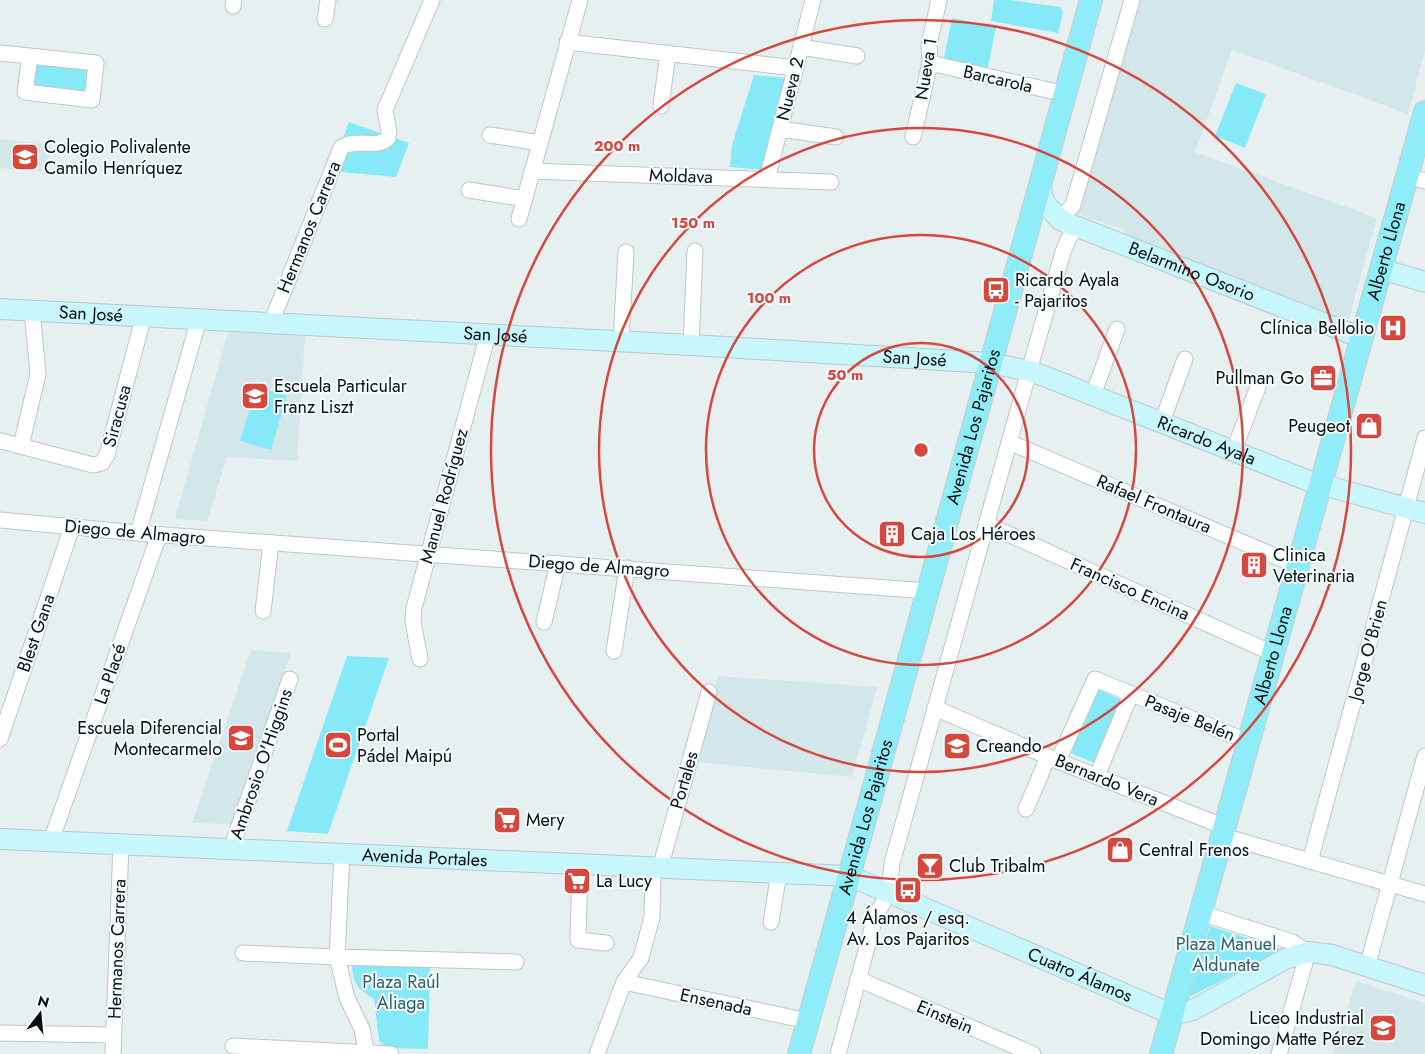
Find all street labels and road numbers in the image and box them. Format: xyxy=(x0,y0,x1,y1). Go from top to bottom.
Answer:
street label: Nueva 1 xyxy=(908,36,944,102)
street label: Nueva 2 xyxy=(770,55,810,123)
street label: Barcarola xyxy=(961,58,1035,100)
street label: Hermanos Carrera xyxy=(271,157,347,297)
street label: Moldava xyxy=(649,162,713,190)
street label: Alberto Llona xyxy=(1360,199,1412,303)
street label: Belarmino Osorio xyxy=(1125,235,1259,308)
street label: San José xyxy=(58,299,124,328)
street label: San José xyxy=(463,320,528,349)
street label: San José xyxy=(882,344,947,373)
street label: Avenida Los Pajaritos xyxy=(939,346,1007,508)
street label: Siracusa xyxy=(96,382,138,450)
street label: Ricardo Ayala xyxy=(1153,409,1260,472)
street label: Manuel Rodríguez xyxy=(413,425,475,566)
street label: Rafael Frontaura xyxy=(1093,468,1215,540)
street label: Diego de Almagro xyxy=(63,513,207,551)
street label: Diego de Almagro xyxy=(528,548,671,584)
street label: Francisco Encina xyxy=(1066,551,1194,627)
street label: Blest Gana xyxy=(10,590,62,676)
street label: Jorge O'Brien xyxy=(1341,596,1394,706)
street label: Alberto Llona xyxy=(1247,603,1299,708)
street label: La Placé xyxy=(88,640,132,708)
street label: Ambrosio O'Higgins xyxy=(223,685,299,843)
street label: Pasaje Belén xyxy=(1141,688,1239,748)
street label: Avenida Los Pajaritos xyxy=(831,736,899,898)
street label: Bernardo Vera xyxy=(1051,747,1163,813)
street label: Portales xyxy=(663,748,705,812)
street label: Avenida Portales xyxy=(361,842,488,873)
street label: Hermanos Carrera xyxy=(102,879,132,1019)
street label: Cuatro Álamos xyxy=(1023,941,1136,1009)
street label: Ensenada xyxy=(678,982,754,1022)
street label: Einstein xyxy=(913,994,977,1040)

